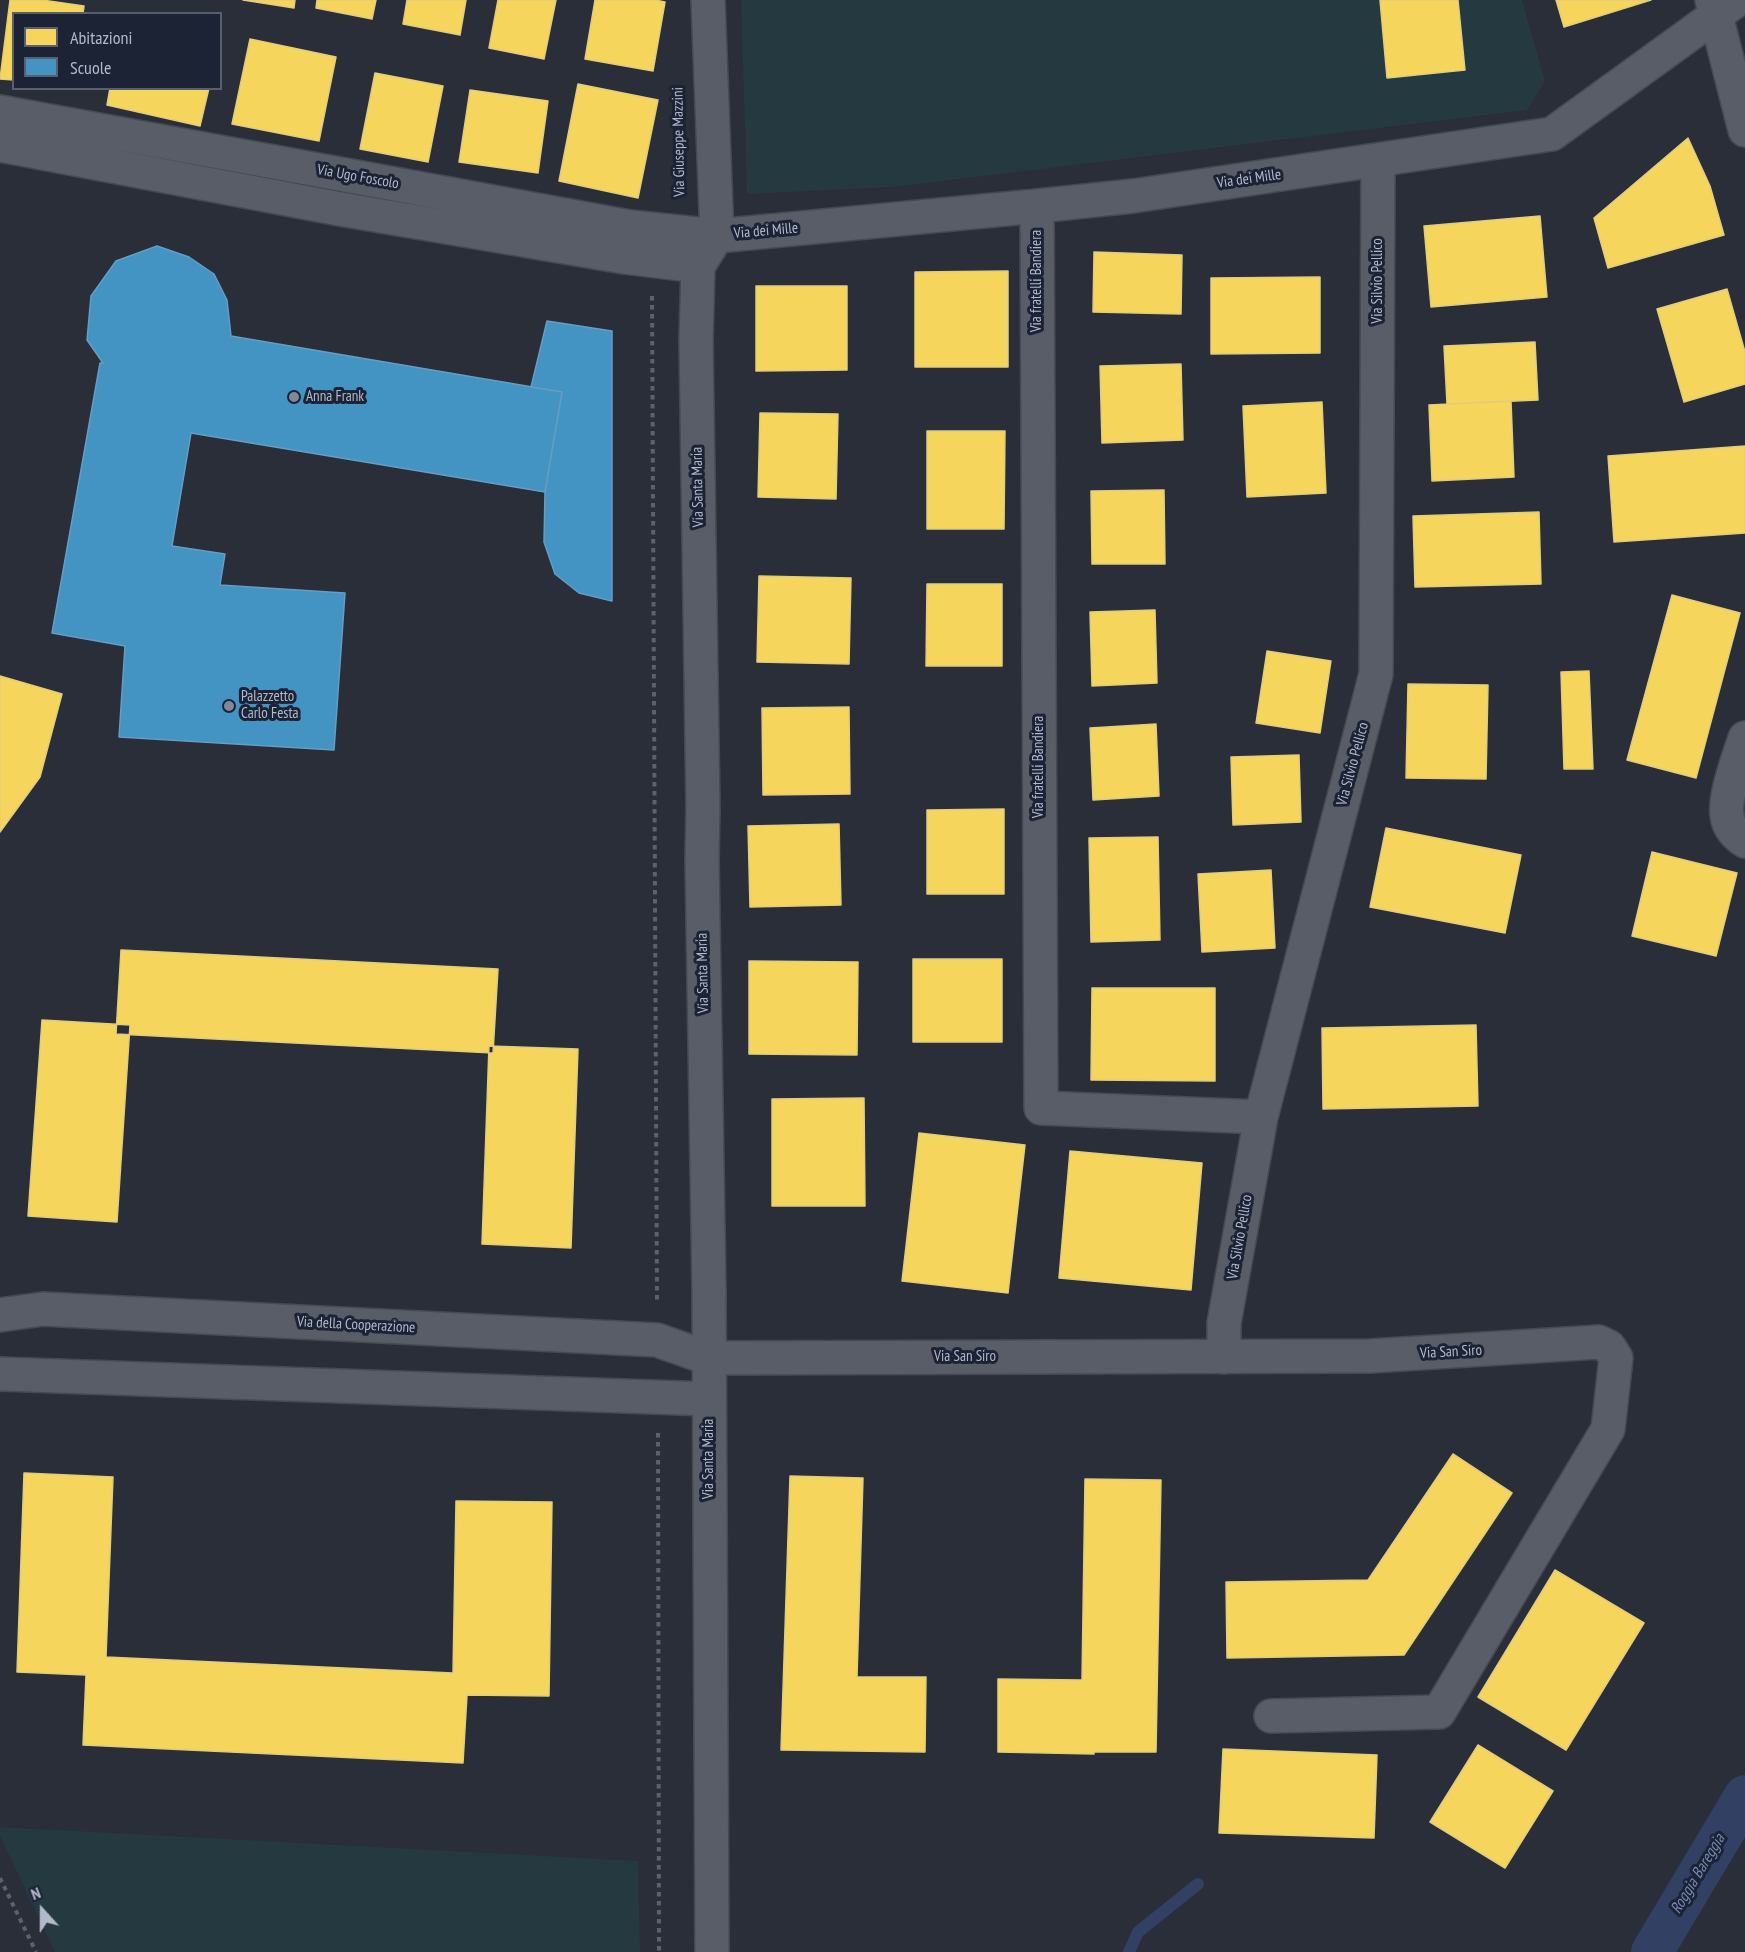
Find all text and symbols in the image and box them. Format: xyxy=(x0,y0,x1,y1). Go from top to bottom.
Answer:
legend xyxy=(12,12,222,90)
text: Abitazioni xyxy=(70,26,132,49)
text: Scuole xyxy=(70,56,111,79)
street label: Via Giuseppe Mazzini xyxy=(669,87,689,197)
street label: Via Ugo Foscolo xyxy=(316,161,400,193)
street label: Via dei Mille xyxy=(1216,166,1282,192)
street label: Via dei Mille xyxy=(733,219,799,243)
street label: Via fratelli Bandiera xyxy=(1028,230,1046,332)
street label: Via Silvio Pellico xyxy=(1369,238,1387,324)
place label: Anna Frank xyxy=(306,388,364,406)
marker: Anna Frank xyxy=(287,390,301,404)
street label: Via Santa Maria xyxy=(688,447,708,527)
place label: Palazzetto Carlo Festa xyxy=(241,688,299,723)
marker: Palazzetto Carlo Festa xyxy=(222,699,236,713)
street label: Via fratelli Bandiera xyxy=(1030,716,1048,818)
street label: Via Silvio Pellico xyxy=(1333,720,1373,808)
street label: Via Santa Maria xyxy=(693,933,713,1013)
street label: Via Silvio Pellico xyxy=(1224,1193,1256,1281)
street label: Via della Cooperazione xyxy=(296,1313,416,1337)
street label: Via San Siro xyxy=(1420,1341,1482,1363)
street label: Via San Siro xyxy=(934,1348,996,1366)
street label: Via Santa Maria xyxy=(700,1419,718,1499)
water label: Roggia Bareggia xyxy=(1667,1831,1729,1917)
north arrow xyxy=(12,1880,72,1940)
text: N xyxy=(28,1882,43,1904)

